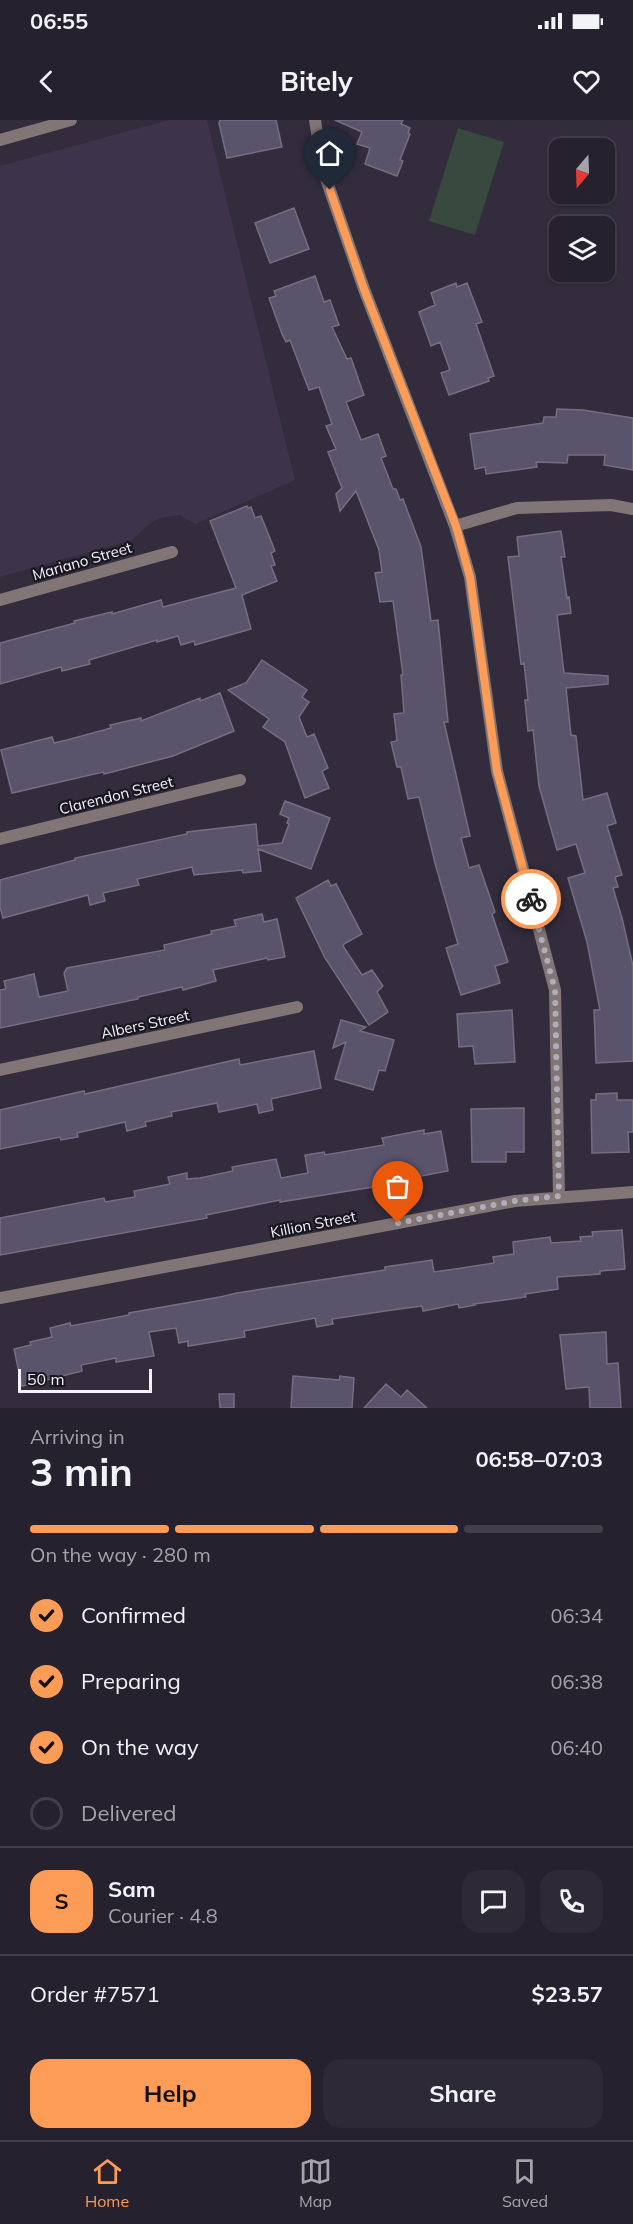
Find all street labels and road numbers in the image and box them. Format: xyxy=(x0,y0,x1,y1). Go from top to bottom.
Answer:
street label: Mariano Street xyxy=(30,538,134,584)
street label: Clarendon Street xyxy=(57,772,175,818)
street label: Albers Street xyxy=(99,1005,191,1043)
street label: Killion Street xyxy=(269,1206,357,1242)

